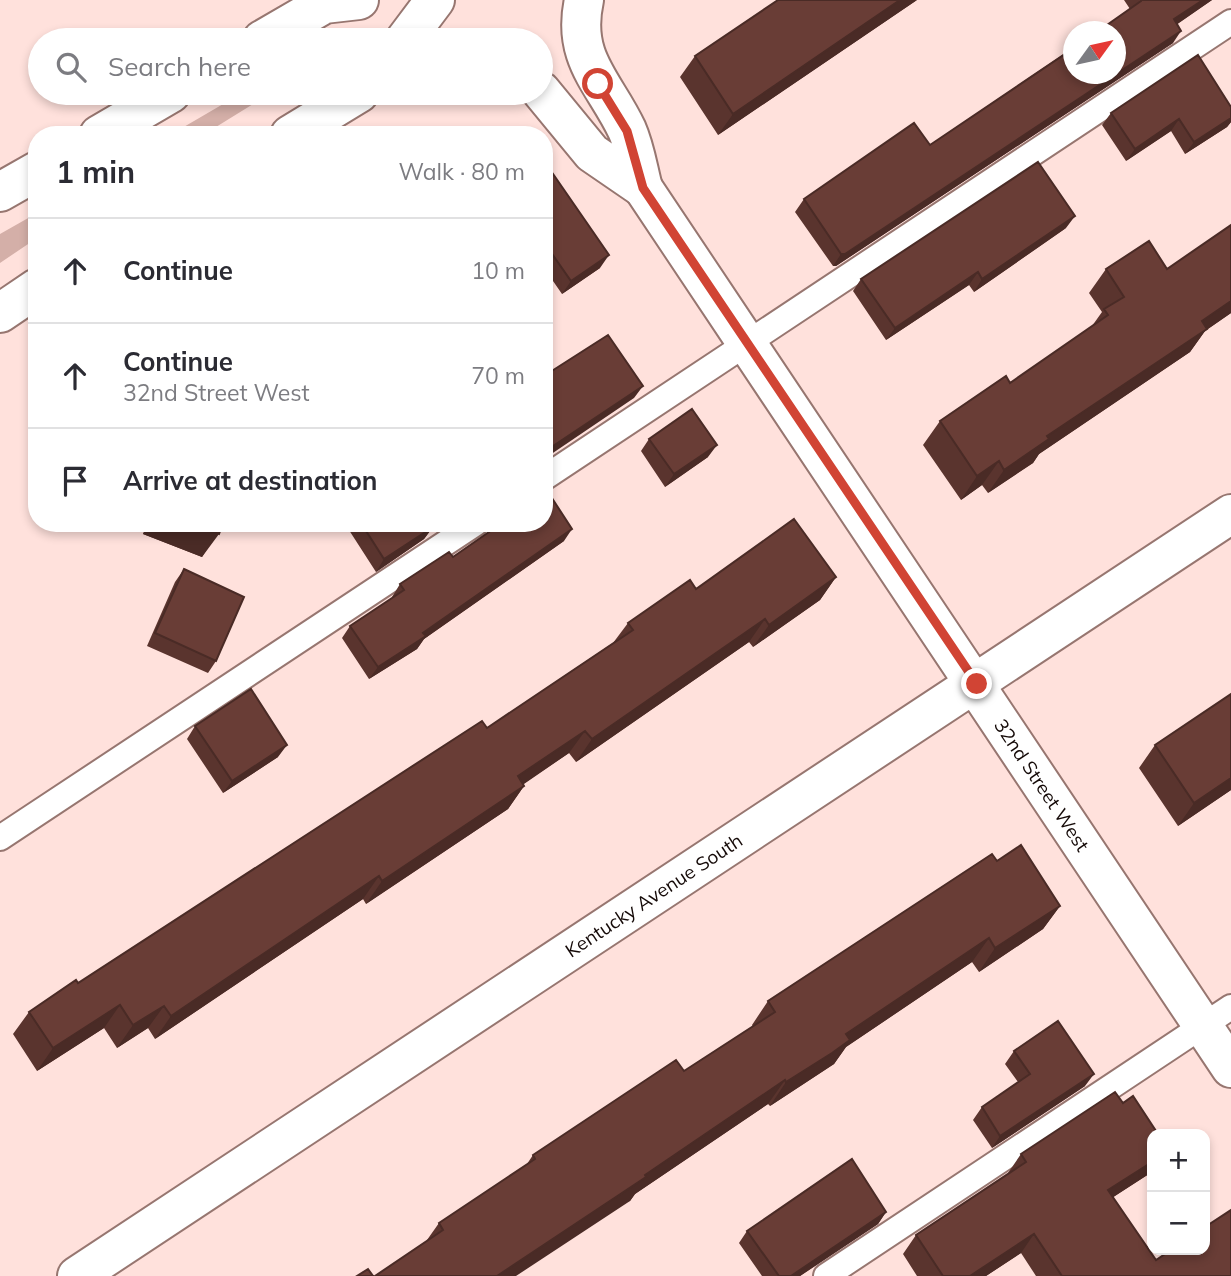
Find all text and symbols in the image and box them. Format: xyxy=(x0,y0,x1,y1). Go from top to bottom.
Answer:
north arrow xyxy=(1063,21,1126,84)
search box xyxy=(28,28,553,105)
icon: search xyxy=(52,48,90,86)
text: Search here xyxy=(108,50,251,83)
route start xyxy=(582,68,613,99)
text: 1 min xyxy=(56,153,135,191)
text: Walk · 80 m xyxy=(399,157,525,186)
icon: ahead xyxy=(56,252,94,290)
text: Continue xyxy=(123,254,233,287)
text: 10 m xyxy=(471,256,525,285)
text: Continue xyxy=(123,345,233,378)
icon: ahead xyxy=(56,357,94,395)
text: 70 m xyxy=(471,361,525,390)
text: 32nd Street West xyxy=(123,378,310,407)
icon: arrive xyxy=(56,462,94,500)
text: Arrive at destination xyxy=(123,464,378,497)
route end xyxy=(961,668,992,699)
street label: 32nd Street West xyxy=(989,714,1095,856)
street label: Kentucky Avenue South xyxy=(560,828,747,962)
map controls xyxy=(1147,1129,1210,1255)
button: + xyxy=(1147,1129,1210,1192)
button: − xyxy=(1147,1192,1210,1255)

